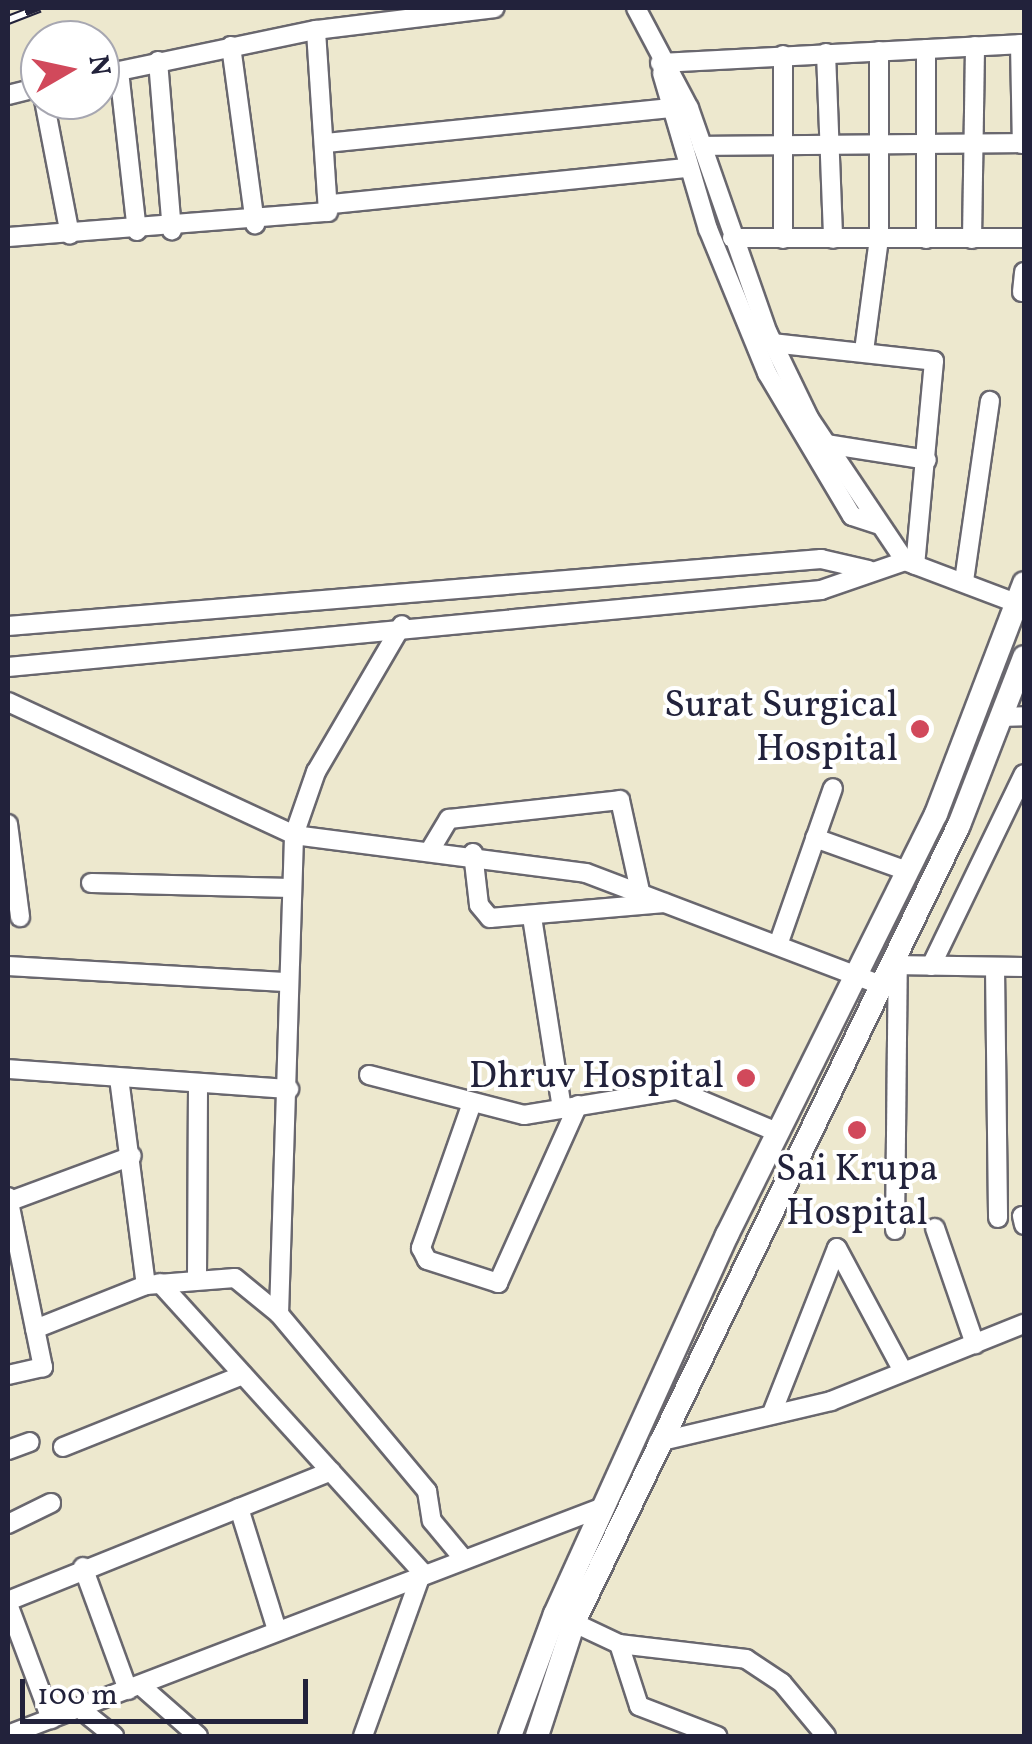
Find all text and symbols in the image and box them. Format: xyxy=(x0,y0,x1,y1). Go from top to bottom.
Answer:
north arrow xyxy=(20,20,120,120)
text: N xyxy=(77,52,119,79)
place label: Surat Surgical Hospital xyxy=(664,684,898,774)
marker: Surat Surgical Hospital xyxy=(907,716,933,742)
place label: Dhruv Hospital xyxy=(468,1055,724,1101)
marker: Dhruv Hospital xyxy=(733,1065,759,1091)
marker: Sai Krupa Hospital xyxy=(844,1117,870,1143)
place label: Sai Krupa Hospital xyxy=(776,1148,938,1238)
scale bar xyxy=(25,1659,312,1721)
text: 100 m xyxy=(37,1675,118,1717)

